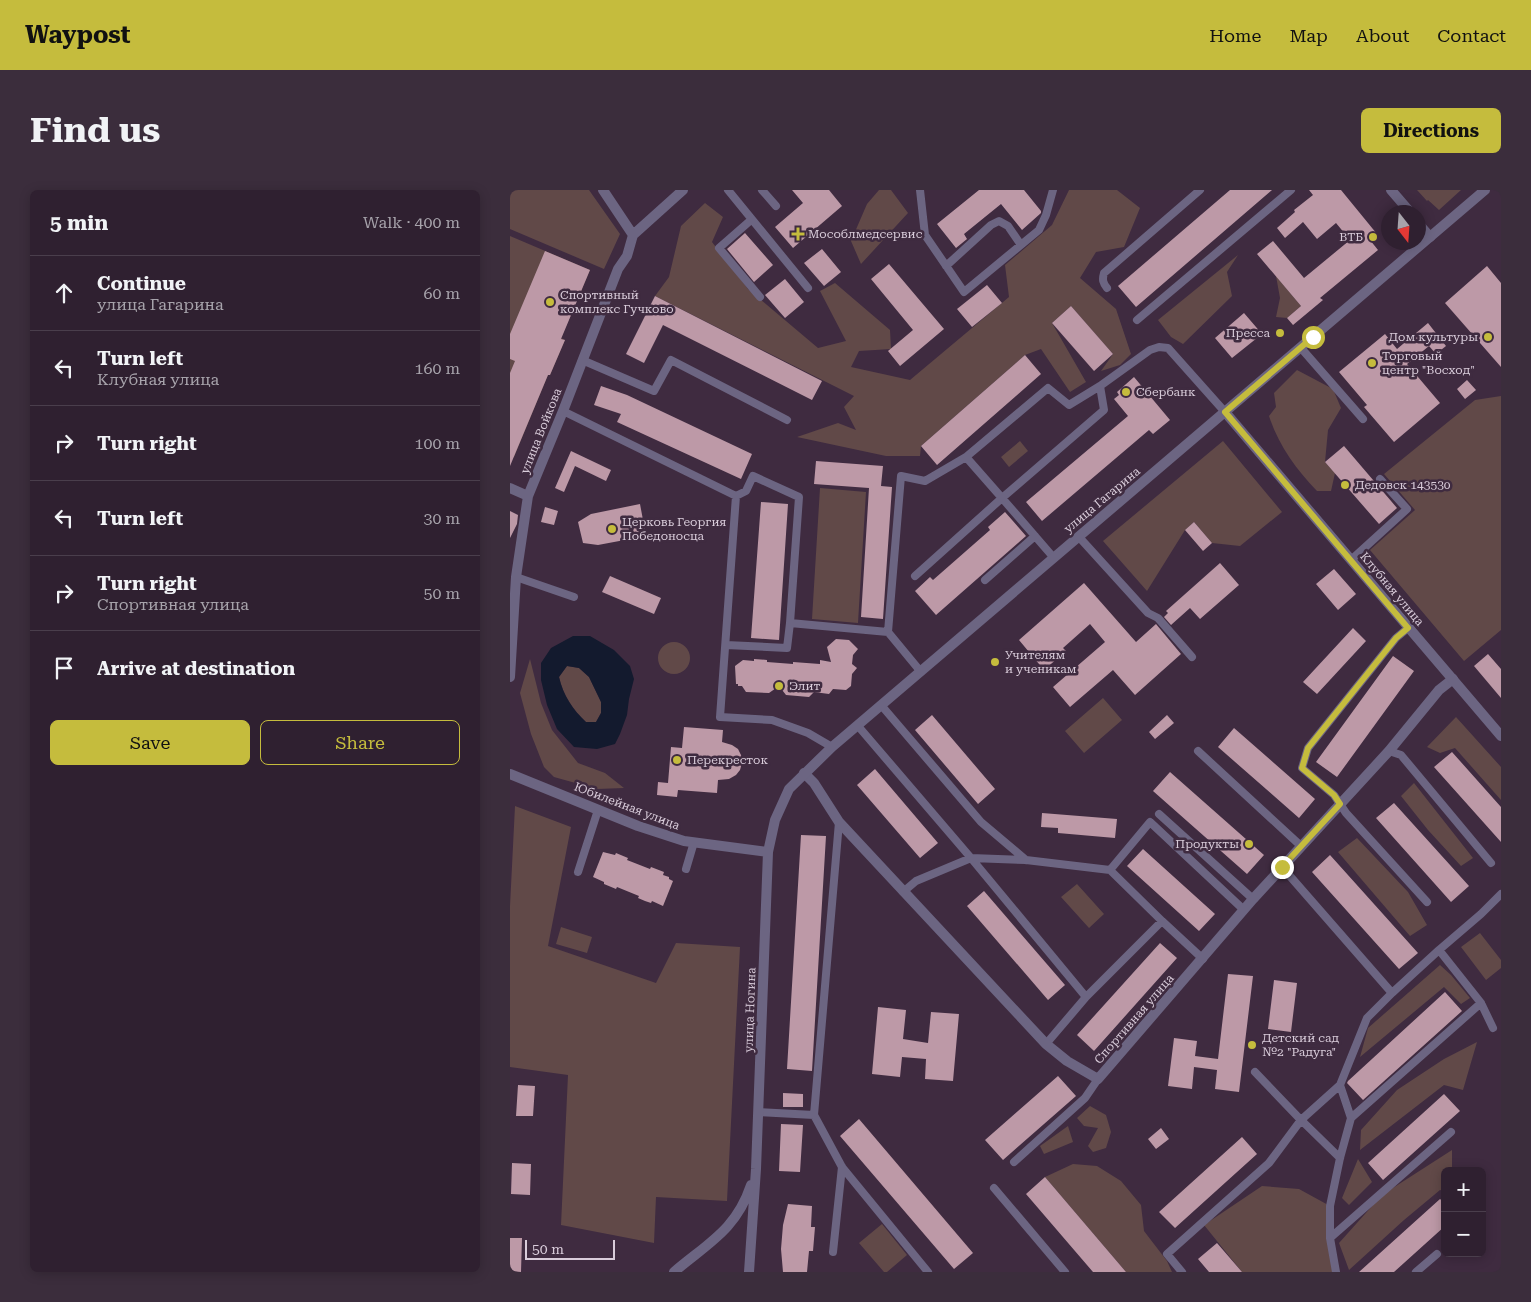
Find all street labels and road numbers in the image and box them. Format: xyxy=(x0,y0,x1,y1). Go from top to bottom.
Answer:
street label: улица Войкова xyxy=(517,386,565,476)
street label: улица Гагарина xyxy=(1061,464,1143,536)
street label: Клубная улица xyxy=(1357,549,1427,629)
street label: Юбилейная улица xyxy=(572,779,682,833)
street label: улица Ногина xyxy=(742,967,759,1053)
street label: Спортивная улица xyxy=(1091,971,1177,1067)

